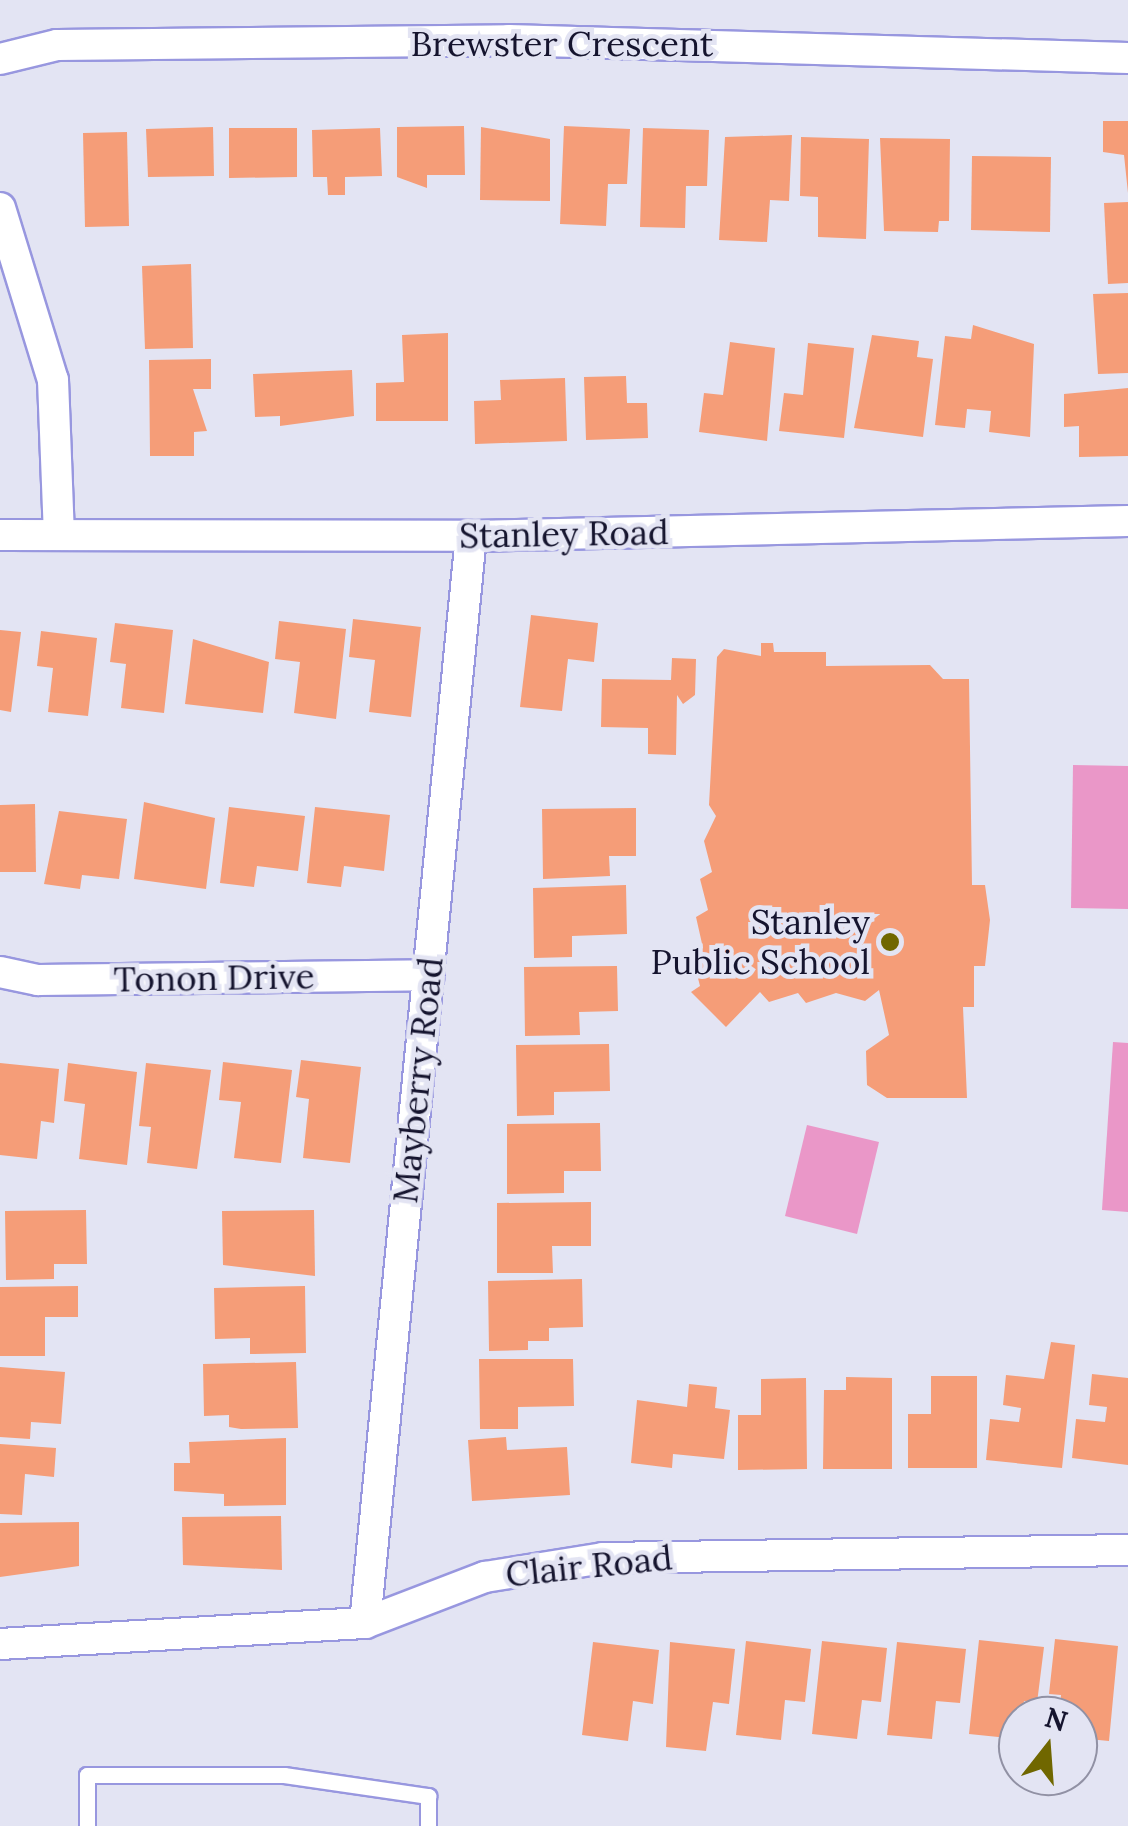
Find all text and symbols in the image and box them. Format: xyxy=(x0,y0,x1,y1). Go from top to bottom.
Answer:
street label: Brewster Crescent xyxy=(411,23,713,65)
street label: Stanley Road xyxy=(459,511,669,557)
place label: Stanley Public School xyxy=(650,901,870,983)
marker: Stanley Public School xyxy=(879,931,901,953)
street label: Tonon Drive xyxy=(113,955,315,1001)
street label: Mayberry Road xyxy=(384,955,452,1205)
street label: Clair Road xyxy=(504,1536,674,1596)
north arrow xyxy=(998,1696,1098,1796)
text: N xyxy=(1041,1699,1072,1740)

